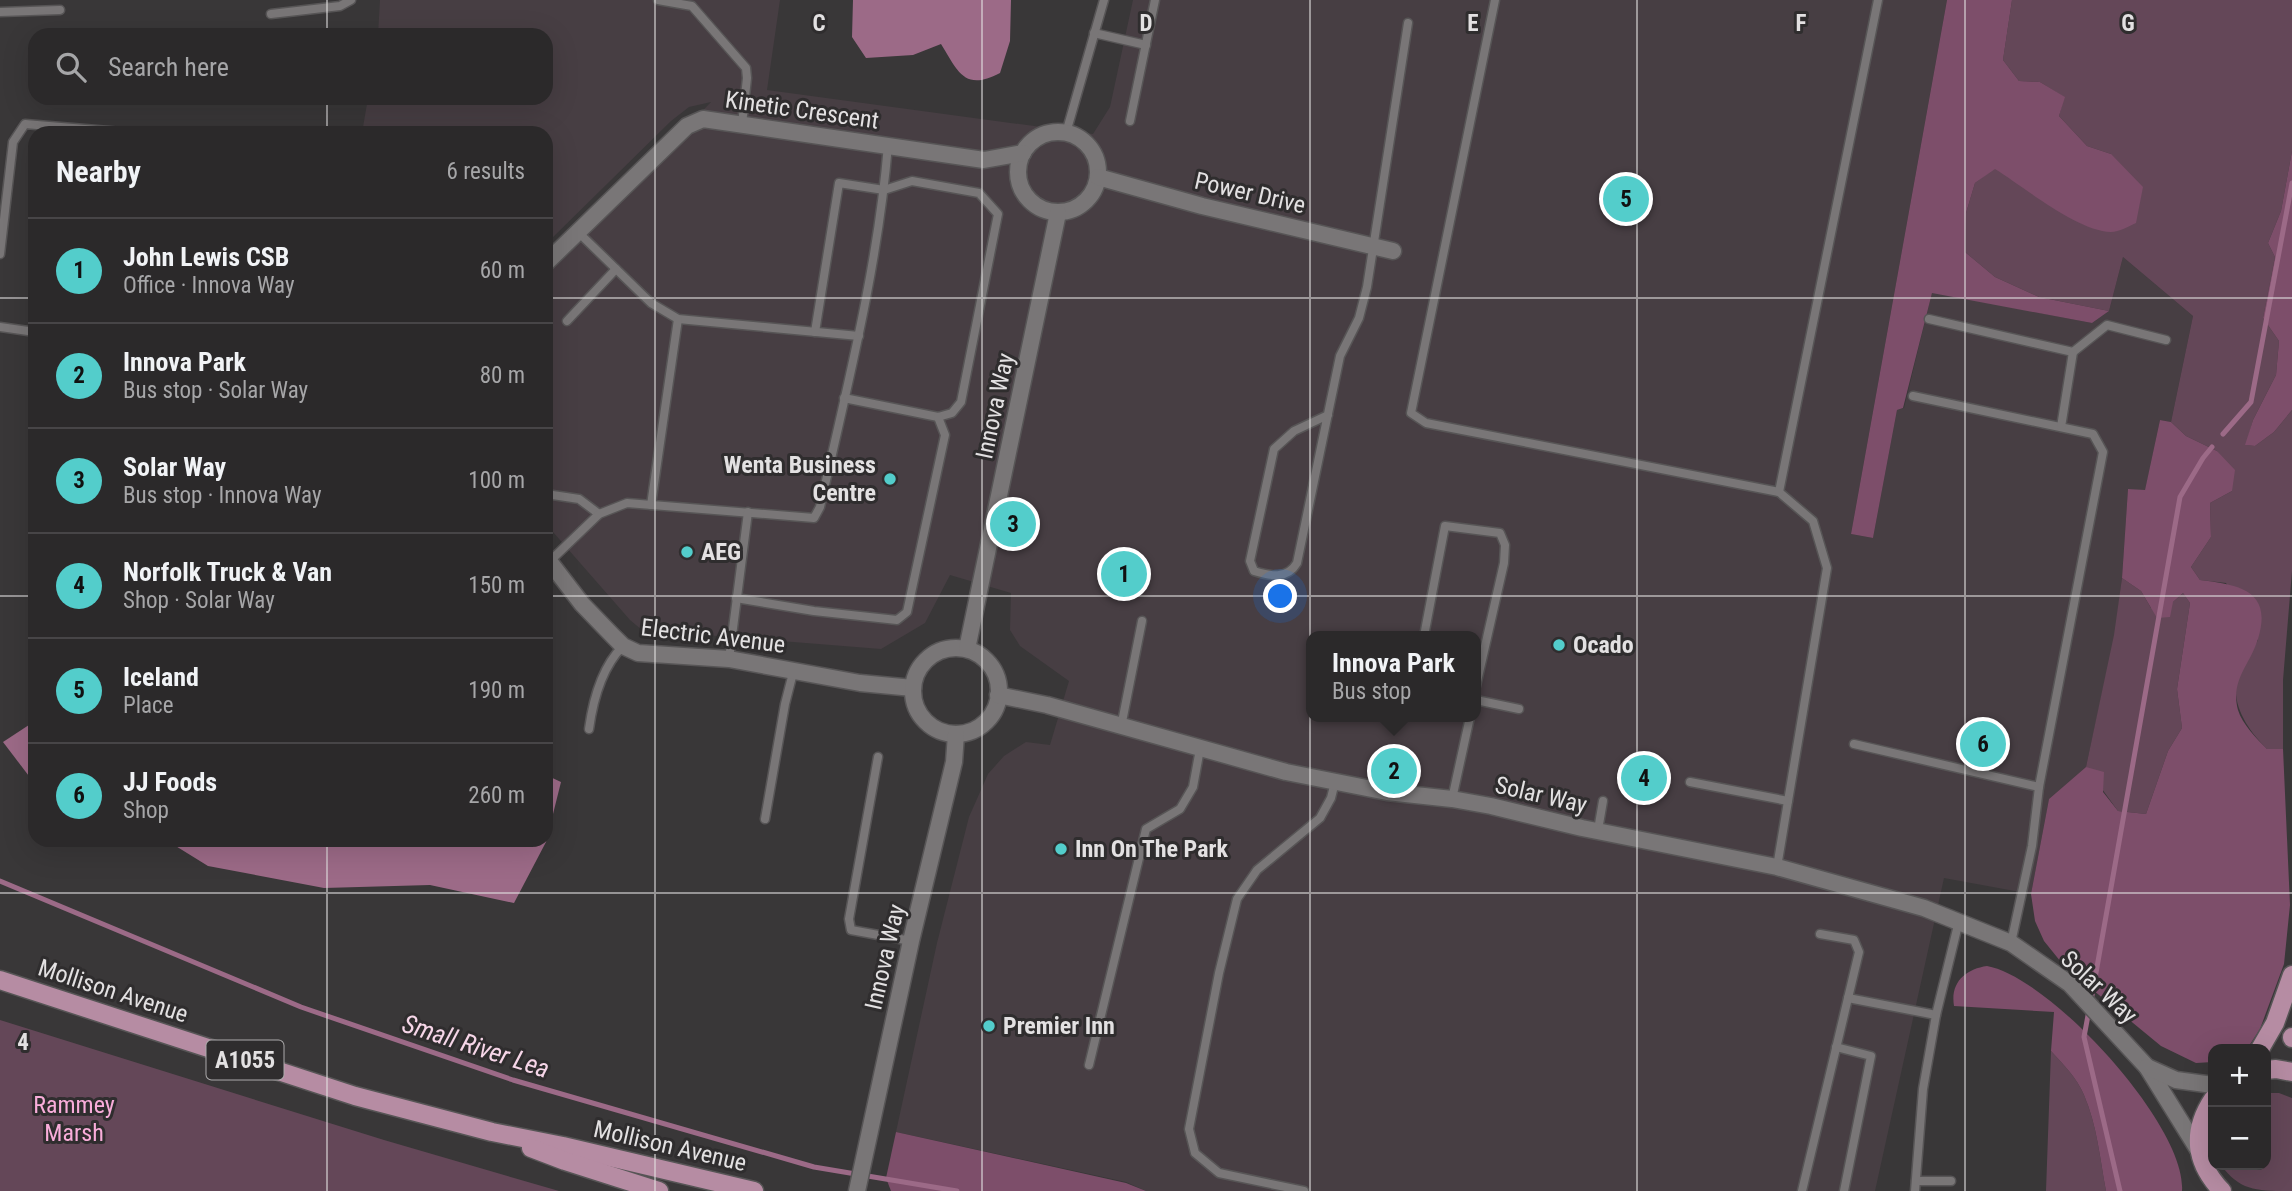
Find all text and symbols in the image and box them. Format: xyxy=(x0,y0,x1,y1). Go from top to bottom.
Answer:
text: C xyxy=(812,10,826,37)
text: D xyxy=(1140,10,1153,37)
text: E xyxy=(1467,10,1479,37)
text: F xyxy=(1796,10,1807,37)
text: G xyxy=(2121,10,2135,37)
search box xyxy=(28,28,553,105)
icon: search xyxy=(52,48,90,86)
text: Search here xyxy=(108,52,229,82)
street label: Kinetic Crescent xyxy=(723,85,881,135)
text: Nearby xyxy=(56,154,141,189)
text: 6 results xyxy=(447,158,525,185)
street label: Power Drive xyxy=(1192,167,1308,219)
pin: 5 xyxy=(1603,173,1649,225)
text: John Lewis CSB xyxy=(123,242,289,272)
text: 1 xyxy=(73,257,85,284)
text: 60 m xyxy=(480,257,525,284)
text: Office · Innova Way xyxy=(123,272,294,299)
text: Innova Park xyxy=(123,347,246,377)
street label: Innova Way xyxy=(970,351,1020,461)
text: 2 xyxy=(73,362,85,389)
text: 80 m xyxy=(480,362,525,389)
text: Bus stop · Solar Way xyxy=(123,377,308,404)
place label: Wenta Business Centre xyxy=(724,451,876,507)
text: Solar Way xyxy=(123,452,226,482)
text: 3 xyxy=(73,467,85,494)
text: 100 m xyxy=(468,467,525,494)
marker: Wenta Business Centre xyxy=(882,471,898,487)
text: Bus stop · Innova Way xyxy=(123,482,322,509)
pin: 3 xyxy=(990,498,1036,550)
place label: AEG xyxy=(701,538,741,566)
marker: AEG xyxy=(679,544,695,560)
pin: 1 xyxy=(1101,548,1147,600)
text: Norfolk Truck & Van xyxy=(123,557,332,587)
text: 4 xyxy=(73,572,85,599)
text: 150 m xyxy=(468,572,525,599)
your location xyxy=(1263,579,1297,613)
text: Shop · Solar Way xyxy=(123,587,275,614)
street label: Electric Avenue xyxy=(639,613,787,659)
popup xyxy=(1306,631,1481,722)
place label: Ocado xyxy=(1573,631,1634,659)
marker: Ocado xyxy=(1551,637,1567,653)
text: Innova Park xyxy=(1332,648,1455,678)
text: Iceland xyxy=(123,662,199,692)
text: 5 xyxy=(73,677,85,704)
text: 190 m xyxy=(468,677,525,704)
text: Bus stop xyxy=(1332,678,1411,705)
text: Place xyxy=(123,692,173,719)
pin: 6 xyxy=(1960,718,2006,770)
pin: 2 xyxy=(1371,745,1417,797)
pin: 4 xyxy=(1621,752,1667,804)
text: JJ Foods xyxy=(123,767,217,797)
street label: Solar Way xyxy=(1492,771,1590,819)
text: 6 xyxy=(73,782,85,809)
text: 260 m xyxy=(468,782,525,809)
text: Shop xyxy=(123,797,169,824)
place label: Inn On The Park xyxy=(1075,835,1228,863)
marker: Inn On The Park xyxy=(1053,841,1069,857)
street label: Innova Way xyxy=(859,902,911,1012)
street label: Solar Way xyxy=(2055,945,2143,1029)
street label: Mollison Avenue xyxy=(35,954,191,1028)
water label: Small River Lea xyxy=(399,1008,553,1084)
place label: Premier Inn xyxy=(1003,1012,1115,1040)
marker: Premier Inn xyxy=(981,1018,997,1034)
text: 4 xyxy=(17,1029,29,1056)
road number: A1055 xyxy=(206,1040,284,1079)
map controls xyxy=(2208,1044,2271,1170)
button: + xyxy=(2208,1044,2271,1107)
park label: Rammey Marsh xyxy=(33,1091,115,1147)
button: − xyxy=(2208,1107,2271,1170)
street label: Mollison Avenue xyxy=(591,1115,749,1177)

